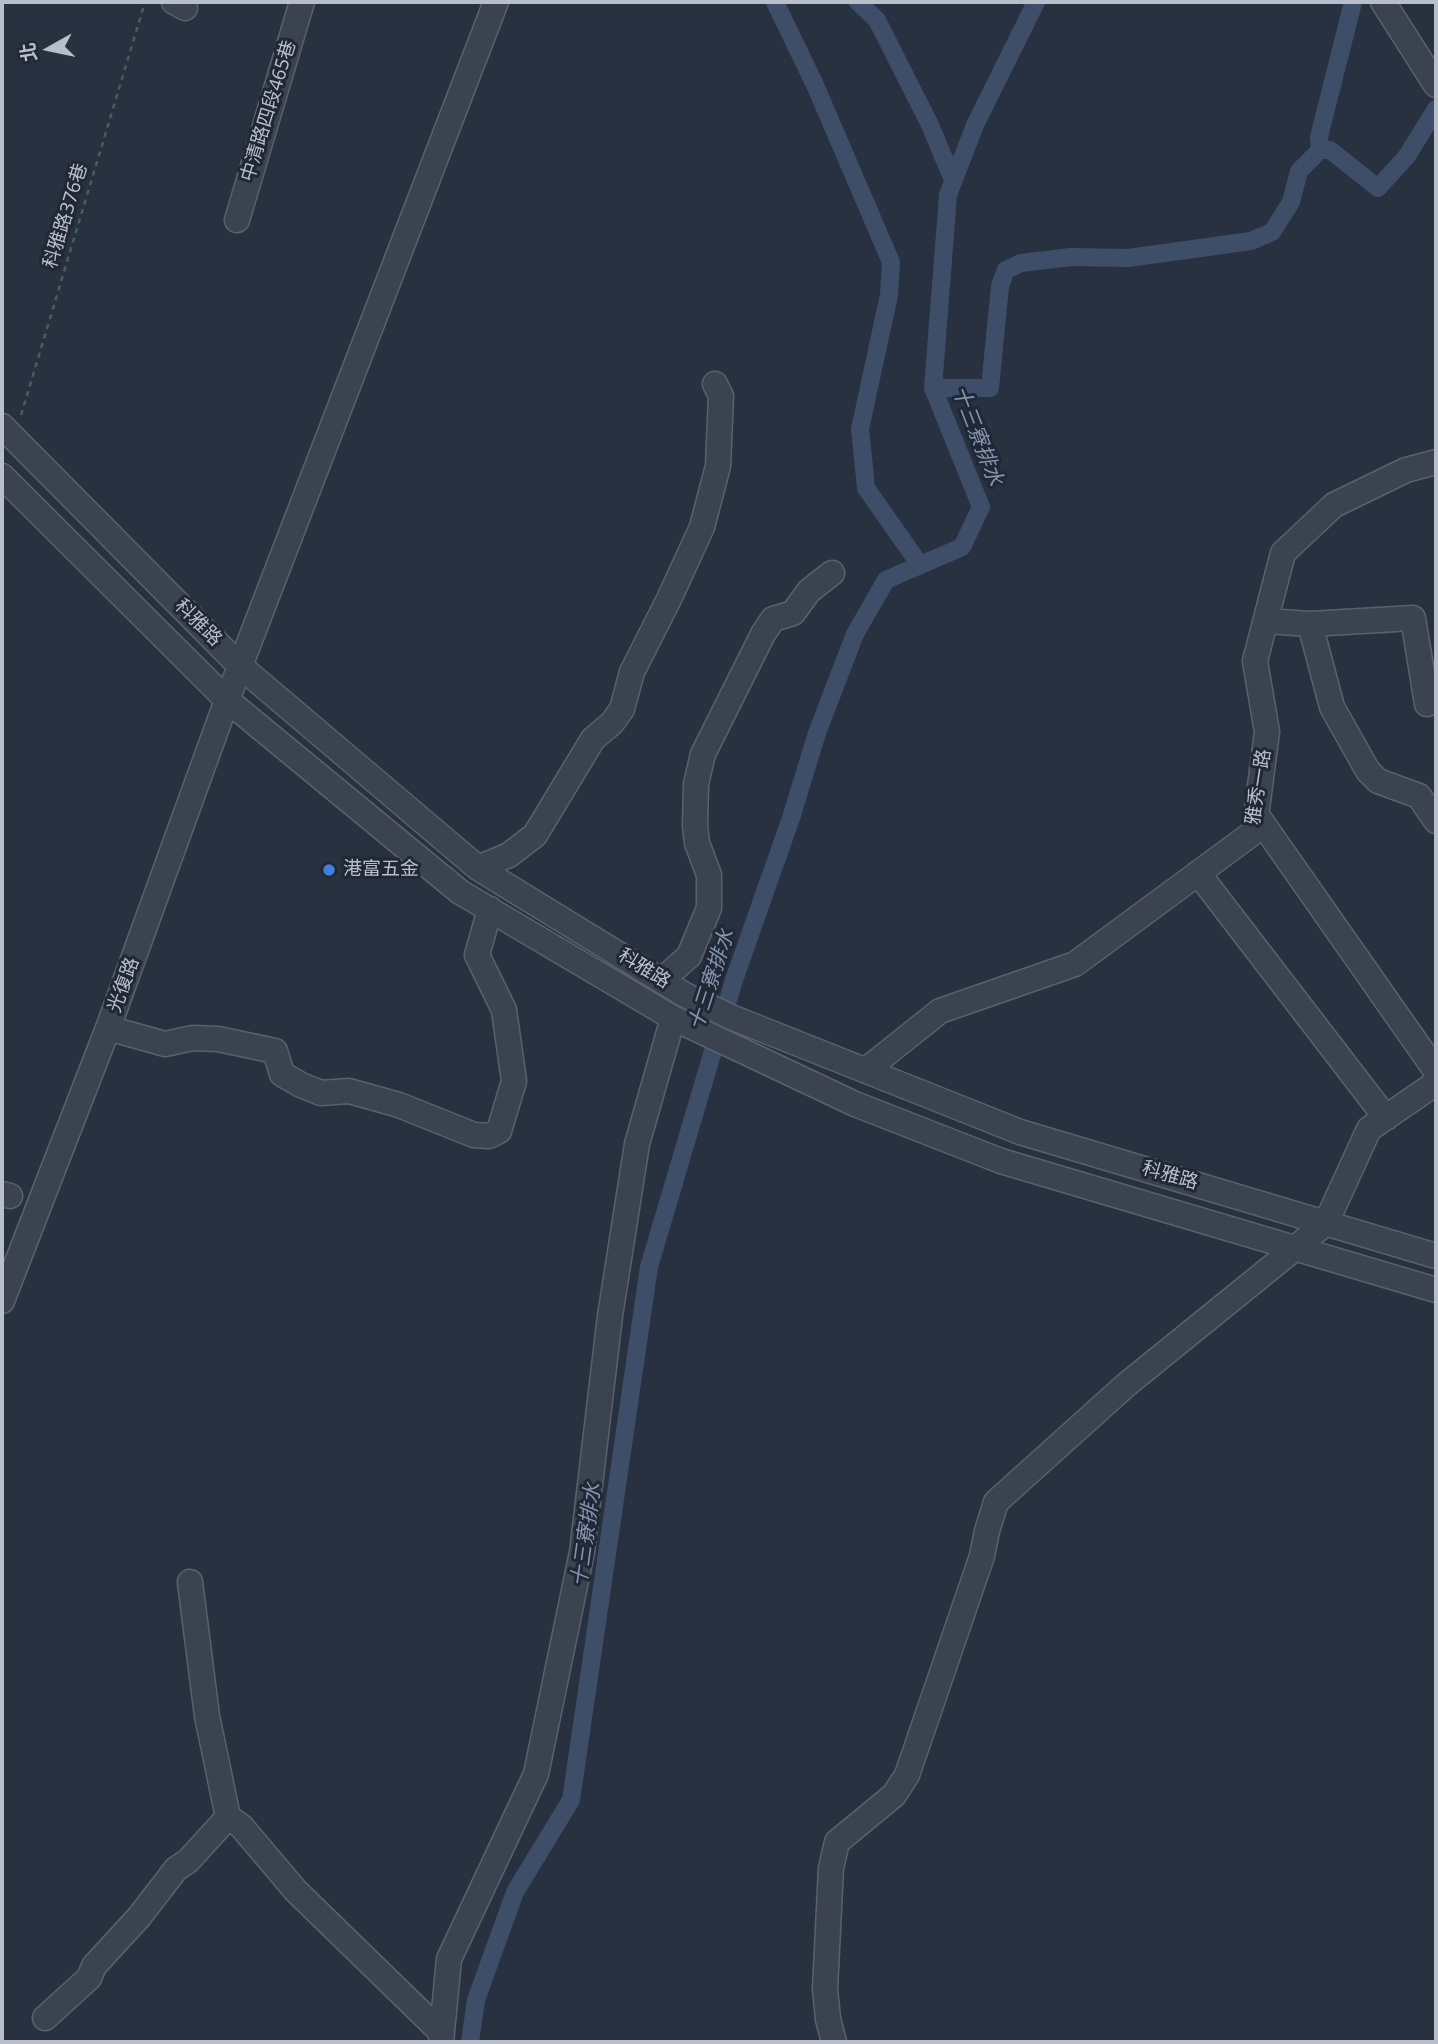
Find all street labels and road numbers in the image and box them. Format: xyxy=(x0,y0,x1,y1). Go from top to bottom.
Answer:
street label: 中清路四段465巷 xyxy=(237,38,301,184)
street label: 科雅路376巷 xyxy=(39,161,93,271)
street label: 科雅路 xyxy=(170,595,226,651)
street label: 雅秀一路 xyxy=(1242,748,1276,826)
street label: 科雅路 xyxy=(614,944,674,994)
street label: 光復路 xyxy=(104,954,144,1016)
street label: 科雅路 xyxy=(1139,1157,1201,1195)

